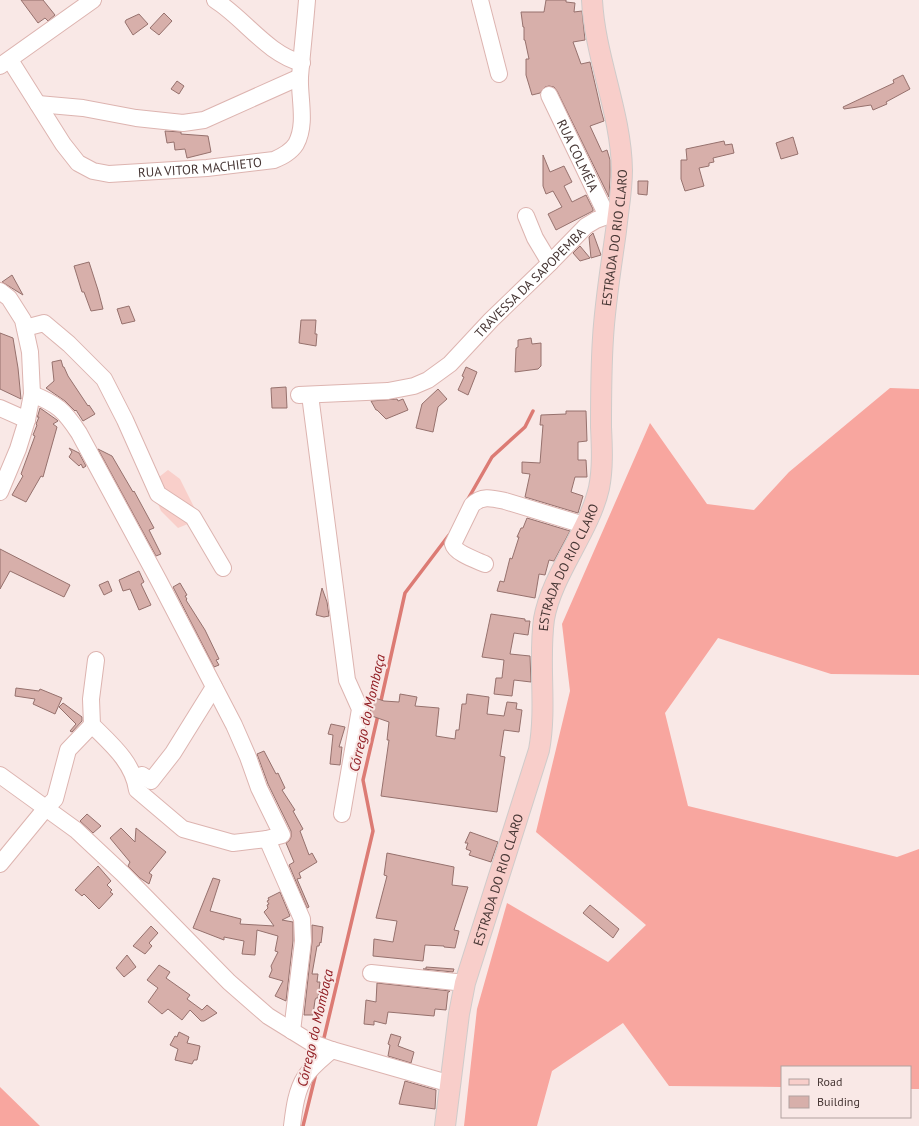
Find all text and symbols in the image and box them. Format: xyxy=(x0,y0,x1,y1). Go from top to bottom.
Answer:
street label: RUA COLMÉIA xyxy=(553,116,603,195)
street label: RUA VITOR MACHIETO xyxy=(137,153,263,181)
street label: ESTRADA DO RIO CLARO xyxy=(597,169,631,307)
street label: TRAVESSA DA SAPOPEMBA xyxy=(471,223,589,341)
street label: ESTRADA DO RIO CLARO xyxy=(534,501,602,632)
water label: Córrego do Mombaça xyxy=(345,652,389,773)
street label: ESTRADA DO RIO CLARO xyxy=(469,811,527,948)
water label: Córrego do Mombaça xyxy=(293,967,337,1088)
legend xyxy=(781,1066,911,1118)
text: Road xyxy=(817,1074,842,1089)
text: Building xyxy=(817,1094,860,1109)

